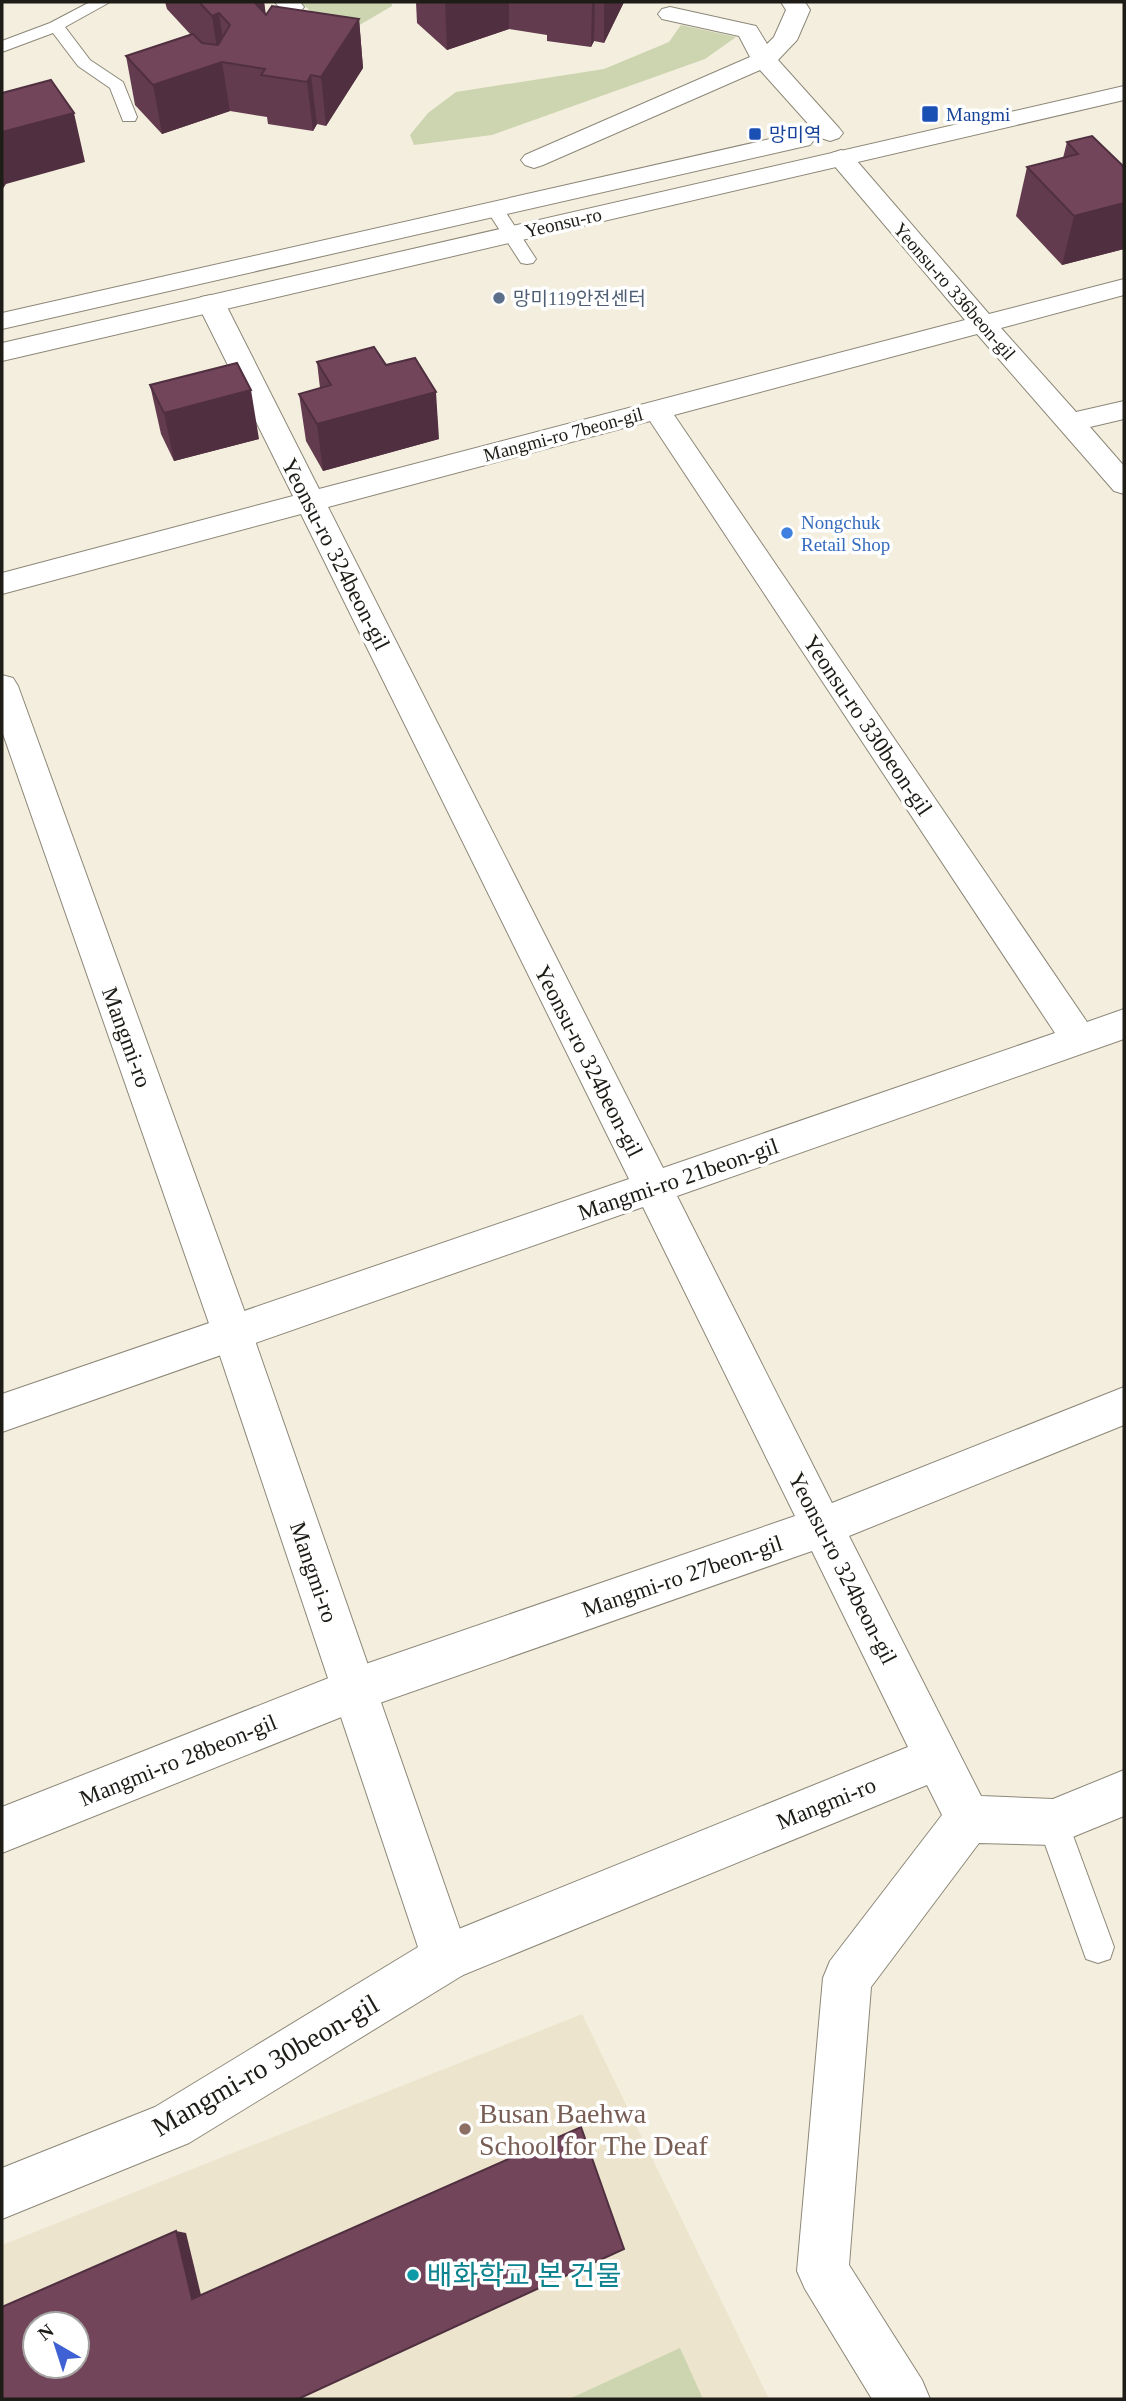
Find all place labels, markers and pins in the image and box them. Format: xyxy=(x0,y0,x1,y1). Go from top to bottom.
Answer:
marker: Mangmi xyxy=(920,104,940,124)
place label: Mangmi xyxy=(946,104,1010,125)
place label: 망미역 xyxy=(769,124,821,145)
marker: 망미역 xyxy=(747,126,763,142)
place label: 망미119안전센터 xyxy=(513,288,646,309)
marker: 망미119안전센터 xyxy=(491,290,507,306)
place label: Nongchuk Retail Shop xyxy=(801,512,890,555)
marker: Nongchuk Retail Shop xyxy=(779,525,795,541)
place label: Busan Baehwa School for The Deaf xyxy=(479,2098,709,2161)
marker: Busan Baehwa School for The Deaf xyxy=(457,2121,473,2137)
place label: 배화학교 본 건물 xyxy=(427,2260,621,2291)
marker: 배화학교 본 건물 xyxy=(405,2267,421,2283)

